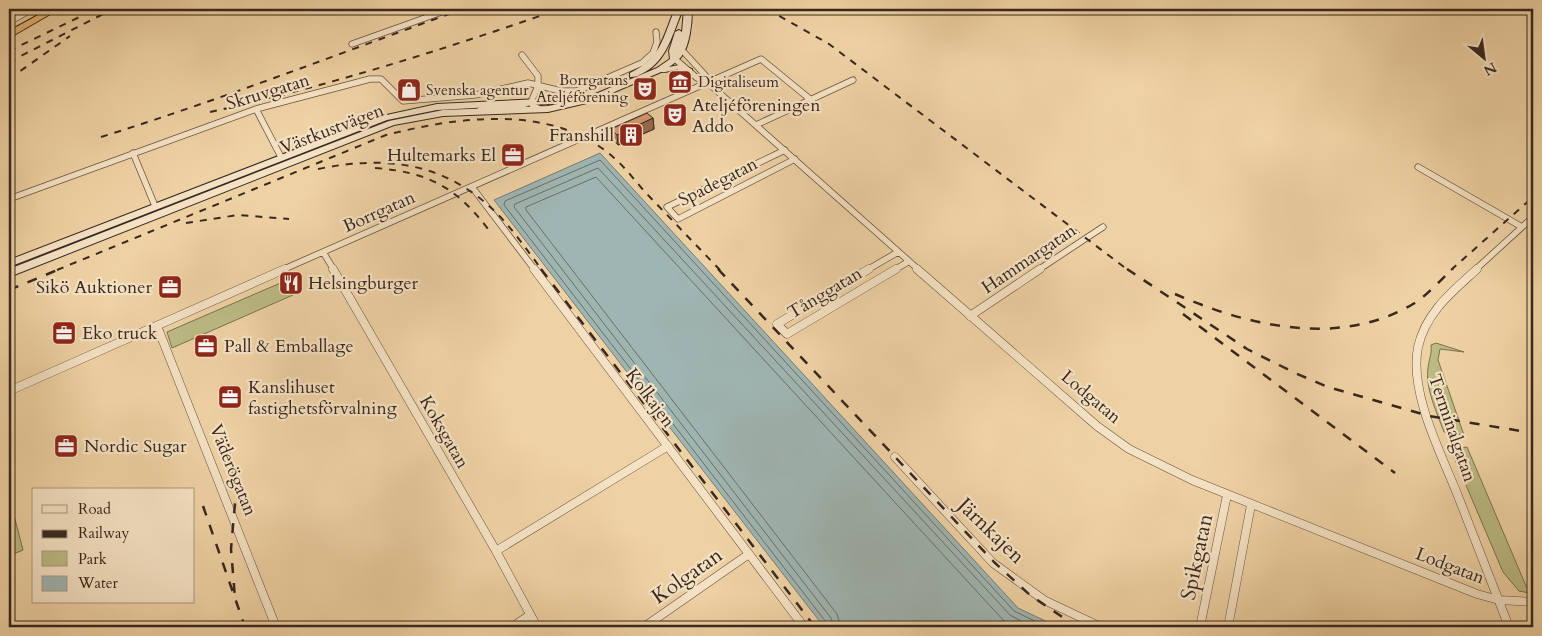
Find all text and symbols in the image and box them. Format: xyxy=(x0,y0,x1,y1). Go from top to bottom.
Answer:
north arrow xyxy=(1460,32,1510,82)
text: N xyxy=(1480,58,1500,80)
street label: Skruvgatan xyxy=(223,67,313,116)
museum icon: Digitaliseum xyxy=(667,69,693,95)
place label: Borrgatans Ateljéförening xyxy=(536,70,629,107)
place label: Digitaliseum xyxy=(698,72,779,92)
theatre icon: Borrgatans Ateljéförening xyxy=(632,76,658,102)
shop icon: Svenska agentur xyxy=(396,77,422,103)
place label: Svenska agentur xyxy=(426,80,529,100)
place label: Ateljéföreningen Addo xyxy=(692,93,821,139)
street label: Västkustvägen xyxy=(276,97,388,160)
theatre icon: Ateljéföreningen Addo xyxy=(662,102,688,128)
building icon: Franshill xyxy=(618,122,644,148)
place label: Franshill xyxy=(549,123,614,148)
office icon: Hultemarks El xyxy=(500,142,526,168)
place label: Hultemarks El xyxy=(387,143,496,168)
street label: Spadegatan xyxy=(674,151,763,213)
street label: Borrgatan xyxy=(339,185,420,239)
street label: Hammargatan xyxy=(977,218,1082,300)
street label: Tånggatan xyxy=(783,261,868,325)
restaurant icon: Helsingburger xyxy=(278,270,304,296)
place label: Helsingburger xyxy=(308,271,419,296)
office icon: Sikö Auktioner xyxy=(157,274,183,300)
place label: Sikö Auktioner xyxy=(36,275,152,300)
office icon: Eko truck xyxy=(51,320,77,346)
place label: Eko truck xyxy=(82,321,158,346)
office icon: Pall & Emballage xyxy=(193,333,219,359)
place label: Pall & Emballage xyxy=(224,334,354,359)
street label: Kolkajen xyxy=(619,363,681,434)
street label: Lodgatan xyxy=(1055,364,1127,430)
street label: Terminalgatan xyxy=(1422,371,1482,486)
place label: Kanslihuset fastighetsförvalning xyxy=(248,375,398,421)
office icon: Kanslihuset fastighetsförvalning xyxy=(217,384,243,410)
street label: Koksgatan xyxy=(413,391,475,474)
street label: Väderögatan xyxy=(203,420,263,520)
office icon: Nordic Sugar xyxy=(53,433,79,459)
place label: Nordic Sugar xyxy=(84,434,187,459)
legend xyxy=(32,488,195,604)
street label: Järnkajen xyxy=(949,489,1031,571)
text: Road xyxy=(78,499,111,519)
street label: Spikgatan xyxy=(1174,511,1220,603)
text: Railway xyxy=(78,523,129,543)
street label: Kolgatan xyxy=(646,541,728,611)
street label: Lodgatan xyxy=(1412,541,1489,591)
text: Park xyxy=(78,549,107,569)
text: Water xyxy=(77,573,119,593)

